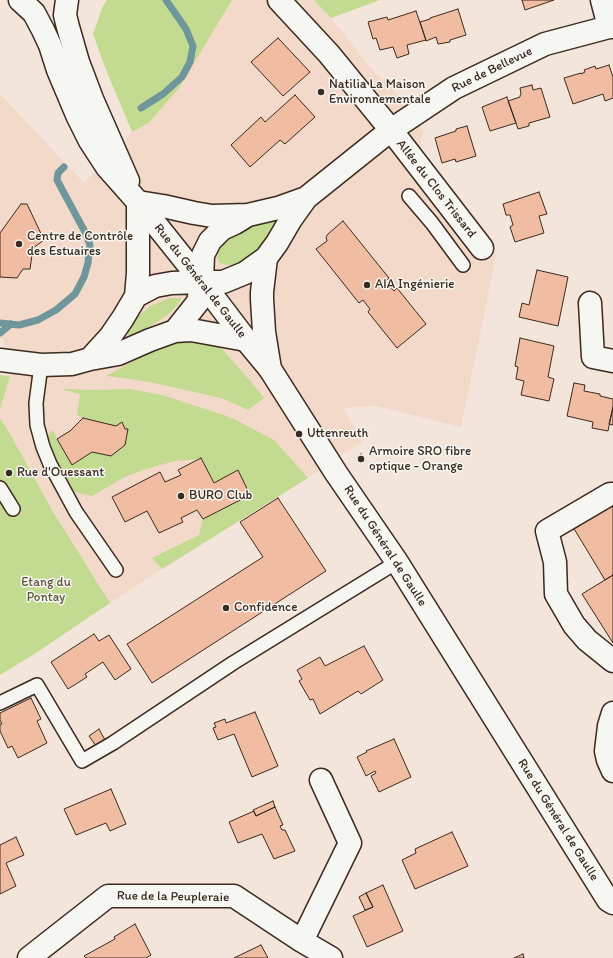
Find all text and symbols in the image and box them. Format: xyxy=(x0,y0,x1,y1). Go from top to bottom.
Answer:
street label: Rue de Bellevue xyxy=(449,44,535,96)
place label: Natilia La Maison Environnementale xyxy=(329,77,431,108)
marker: Natilia La Maison Environnementale xyxy=(316,87,326,97)
street label: Allée du Clos Trissard xyxy=(393,137,479,241)
street label: Rue du Général de Gaulle xyxy=(150,221,250,341)
place label: Centre de Contrôle des Estuaires xyxy=(27,229,133,260)
marker: Centre de Contrôle des Estuaires xyxy=(14,239,24,249)
place label: AIA Ingénierie xyxy=(375,277,454,293)
marker: AIA Ingénierie xyxy=(362,280,372,290)
place label: Uttenreuth xyxy=(307,426,369,442)
marker: Uttenreuth xyxy=(294,429,304,439)
place label: Armoire SRO fibre optique - Orange xyxy=(369,444,471,475)
marker: Armoire SRO fibre optique - Orange xyxy=(356,454,366,464)
place label: Rue d'Ouessant xyxy=(17,465,104,481)
marker: Rue d'Ouessant xyxy=(4,468,14,478)
street label: Rue du Général de Gaulle xyxy=(340,483,430,609)
place label: BURO Club xyxy=(189,488,252,504)
marker: BURO Club xyxy=(176,491,186,501)
park label: Etang du Pontay xyxy=(21,575,71,606)
place label: Confidence xyxy=(234,600,297,616)
marker: Confidence xyxy=(221,603,231,613)
street label: Rue du Général de Gaulle xyxy=(514,756,602,884)
street label: Rue de la Peupleraie xyxy=(117,888,229,906)

